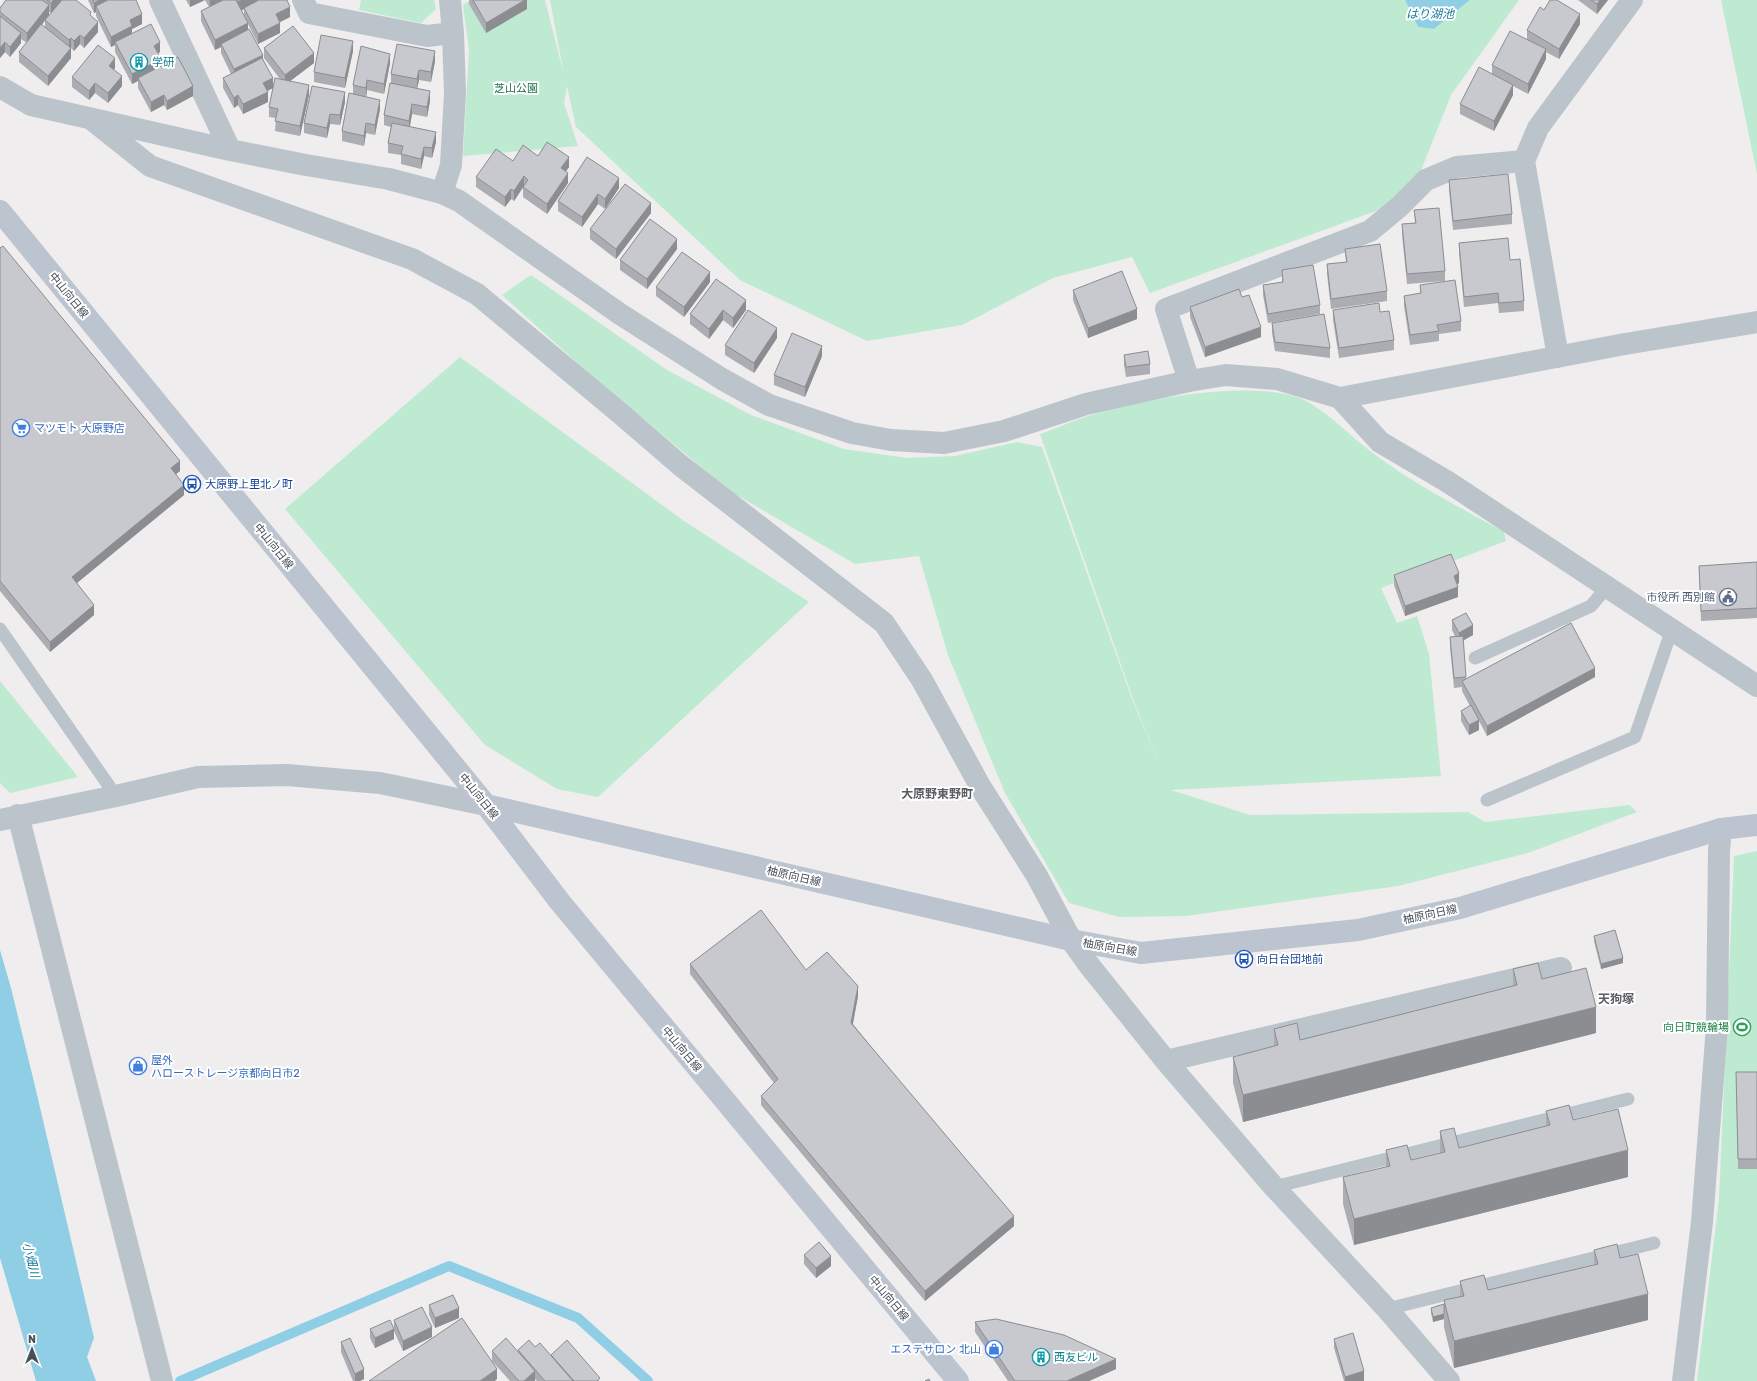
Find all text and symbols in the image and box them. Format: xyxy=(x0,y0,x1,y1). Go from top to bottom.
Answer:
water label: はり湖池 xyxy=(1406,7,1455,21)
building icon: 学研 xyxy=(129,52,149,72)
place label: 学研 xyxy=(152,56,174,69)
park label: 芝山公園 xyxy=(494,82,538,95)
street label: 中山向日線 xyxy=(46,270,91,321)
supermarket icon: マツモト 大原野店 xyxy=(11,418,31,438)
place label: マツモト 大原野店 xyxy=(34,422,125,435)
bus stop icon: 大原野上里北ノ町 xyxy=(182,474,202,494)
place label: 大原野上里北ノ町 xyxy=(205,478,293,491)
street label: 中山向日線 xyxy=(251,521,296,572)
public building icon: 市役所 西別館 xyxy=(1718,587,1738,607)
place label: 市役所 西別館 xyxy=(1646,591,1715,604)
street label: 中山向日線 xyxy=(456,771,501,822)
district label: 大原野東野町 xyxy=(901,787,973,801)
street label: 柚原向日線 xyxy=(766,864,822,889)
street label: 柚原向日線 xyxy=(1402,902,1458,927)
street label: 柚原向日線 xyxy=(1082,936,1138,959)
bus stop icon: 向日台団地前 xyxy=(1234,949,1254,969)
place label: 向日台団地前 xyxy=(1257,953,1323,966)
district label: 天狗塚 xyxy=(1598,992,1634,1006)
sports icon: 向日町競輪場 xyxy=(1732,1017,1752,1037)
place label: 向日町競輪場 xyxy=(1663,1021,1729,1034)
street label: 中山向日線 xyxy=(659,1024,704,1075)
place label: 屋外 ハローストレージ京都向日市2 xyxy=(151,1054,300,1080)
shop icon: 屋外 ハローストレージ京都向日市2 xyxy=(128,1056,148,1076)
water label: 小畑川 xyxy=(20,1241,43,1281)
street label: 中山向日線 xyxy=(866,1273,911,1324)
north arrow xyxy=(12,1329,52,1369)
text: N xyxy=(28,1333,36,1346)
shop icon: エステサロン 北山 xyxy=(984,1339,1004,1359)
place label: エステサロン 北山 xyxy=(890,1343,981,1356)
building icon: 西友ビル xyxy=(1031,1347,1051,1367)
place label: 西友ビル xyxy=(1054,1351,1098,1364)

